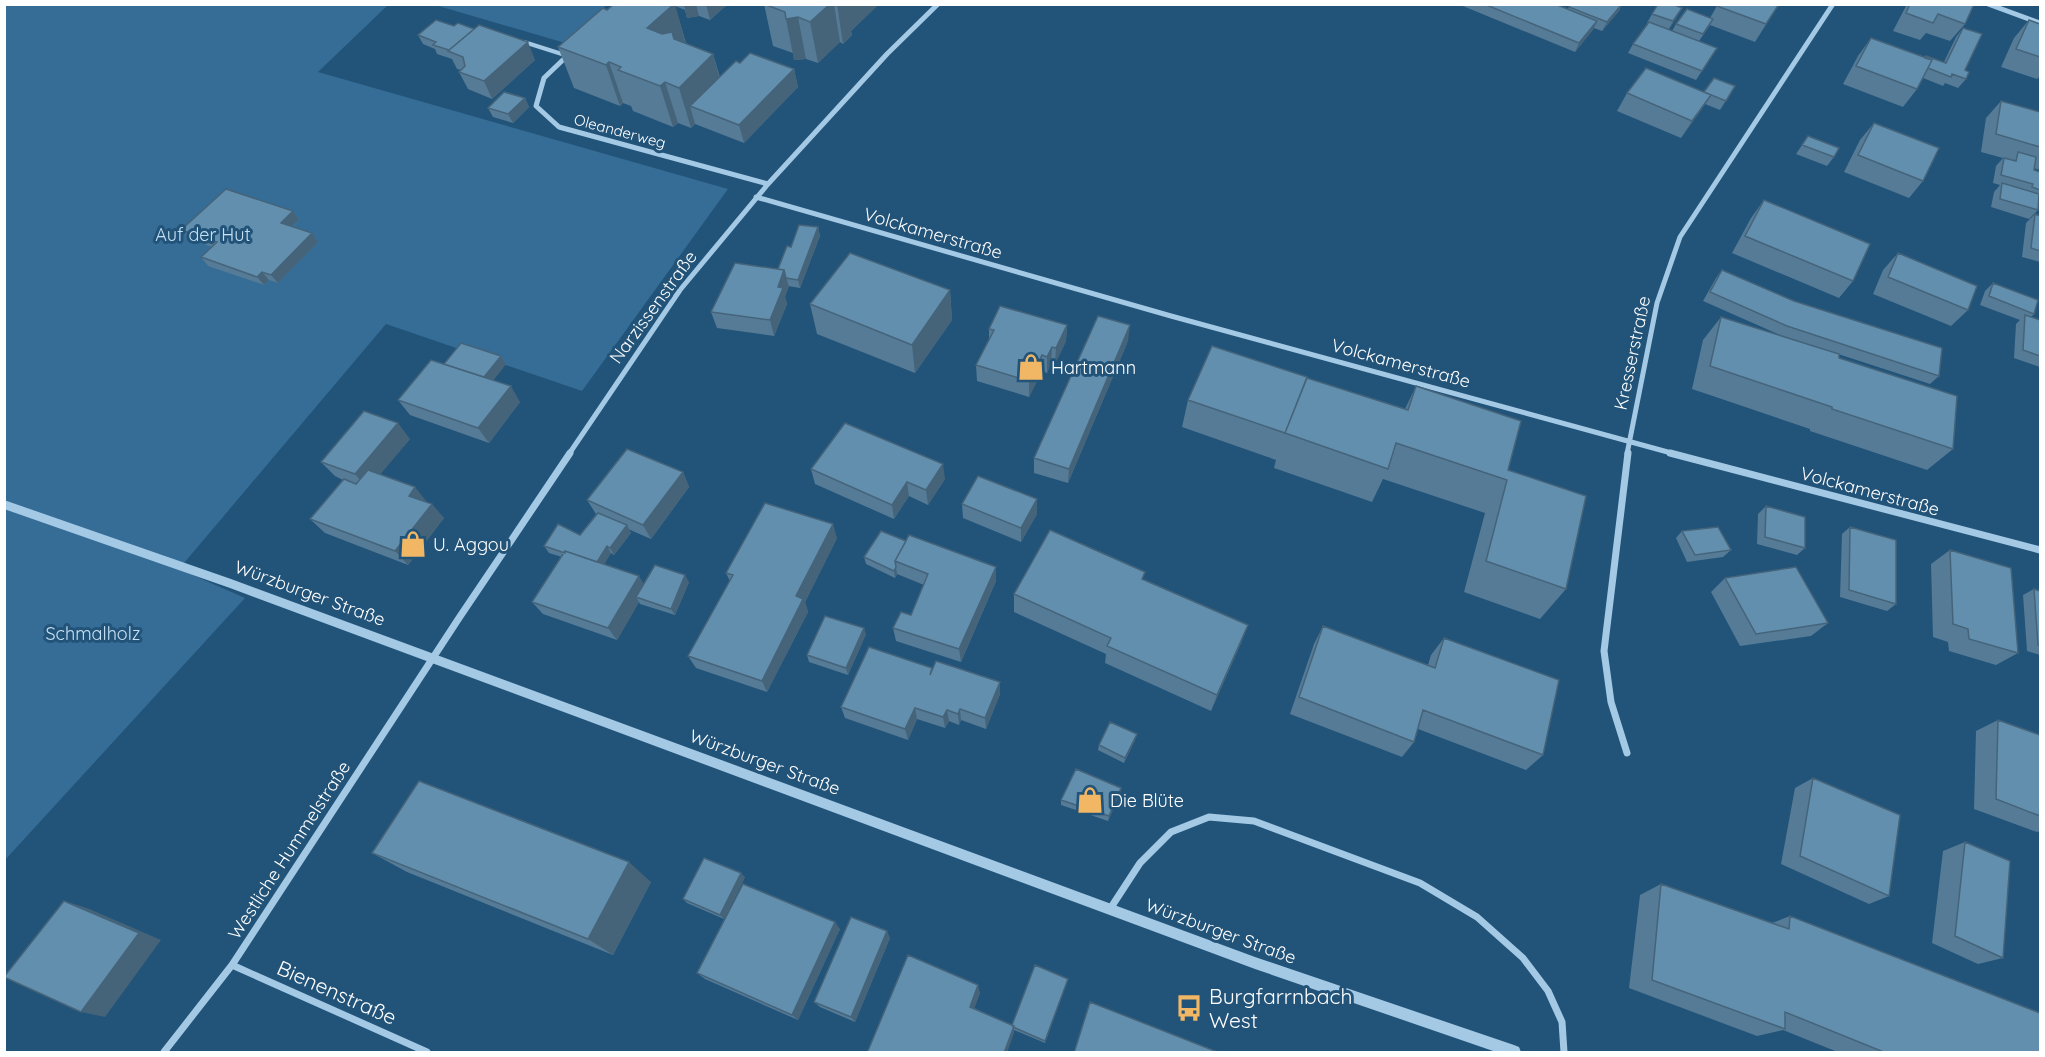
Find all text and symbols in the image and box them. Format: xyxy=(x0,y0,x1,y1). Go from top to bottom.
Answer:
street label: Oleanderweg xyxy=(572,110,668,152)
street label: Volckamerstraße xyxy=(861,202,1005,264)
park label: Auf der Hut xyxy=(155,223,251,246)
street label: Narzissenstraße xyxy=(604,246,702,368)
street label: Kresserstraße xyxy=(1609,294,1655,412)
street label: Volckamerstraße xyxy=(1329,333,1473,393)
shop icon: Hartmann xyxy=(1016,352,1046,382)
place label: Hartmann xyxy=(1051,356,1136,379)
street label: Volckamerstraße xyxy=(1798,461,1942,521)
shop icon: U. Aggou xyxy=(398,529,428,559)
place label: U. Aggou xyxy=(433,533,509,556)
street label: Würzburger Straße xyxy=(232,555,388,631)
park label: Schmalholz xyxy=(46,622,141,645)
street label: Würzburger Straße xyxy=(687,724,843,800)
street label: Westliche Hummelstraße xyxy=(223,756,355,944)
shop icon: Die Blüte xyxy=(1075,785,1105,815)
place label: Die Blüte xyxy=(1110,789,1184,812)
street label: Würzburger Straße xyxy=(1143,893,1299,969)
street label: Bienenstraße xyxy=(273,954,401,1030)
place label: Burgfarrnbach West xyxy=(1209,983,1352,1033)
bus stop icon: Burgfarrnbach West xyxy=(1174,993,1204,1023)

